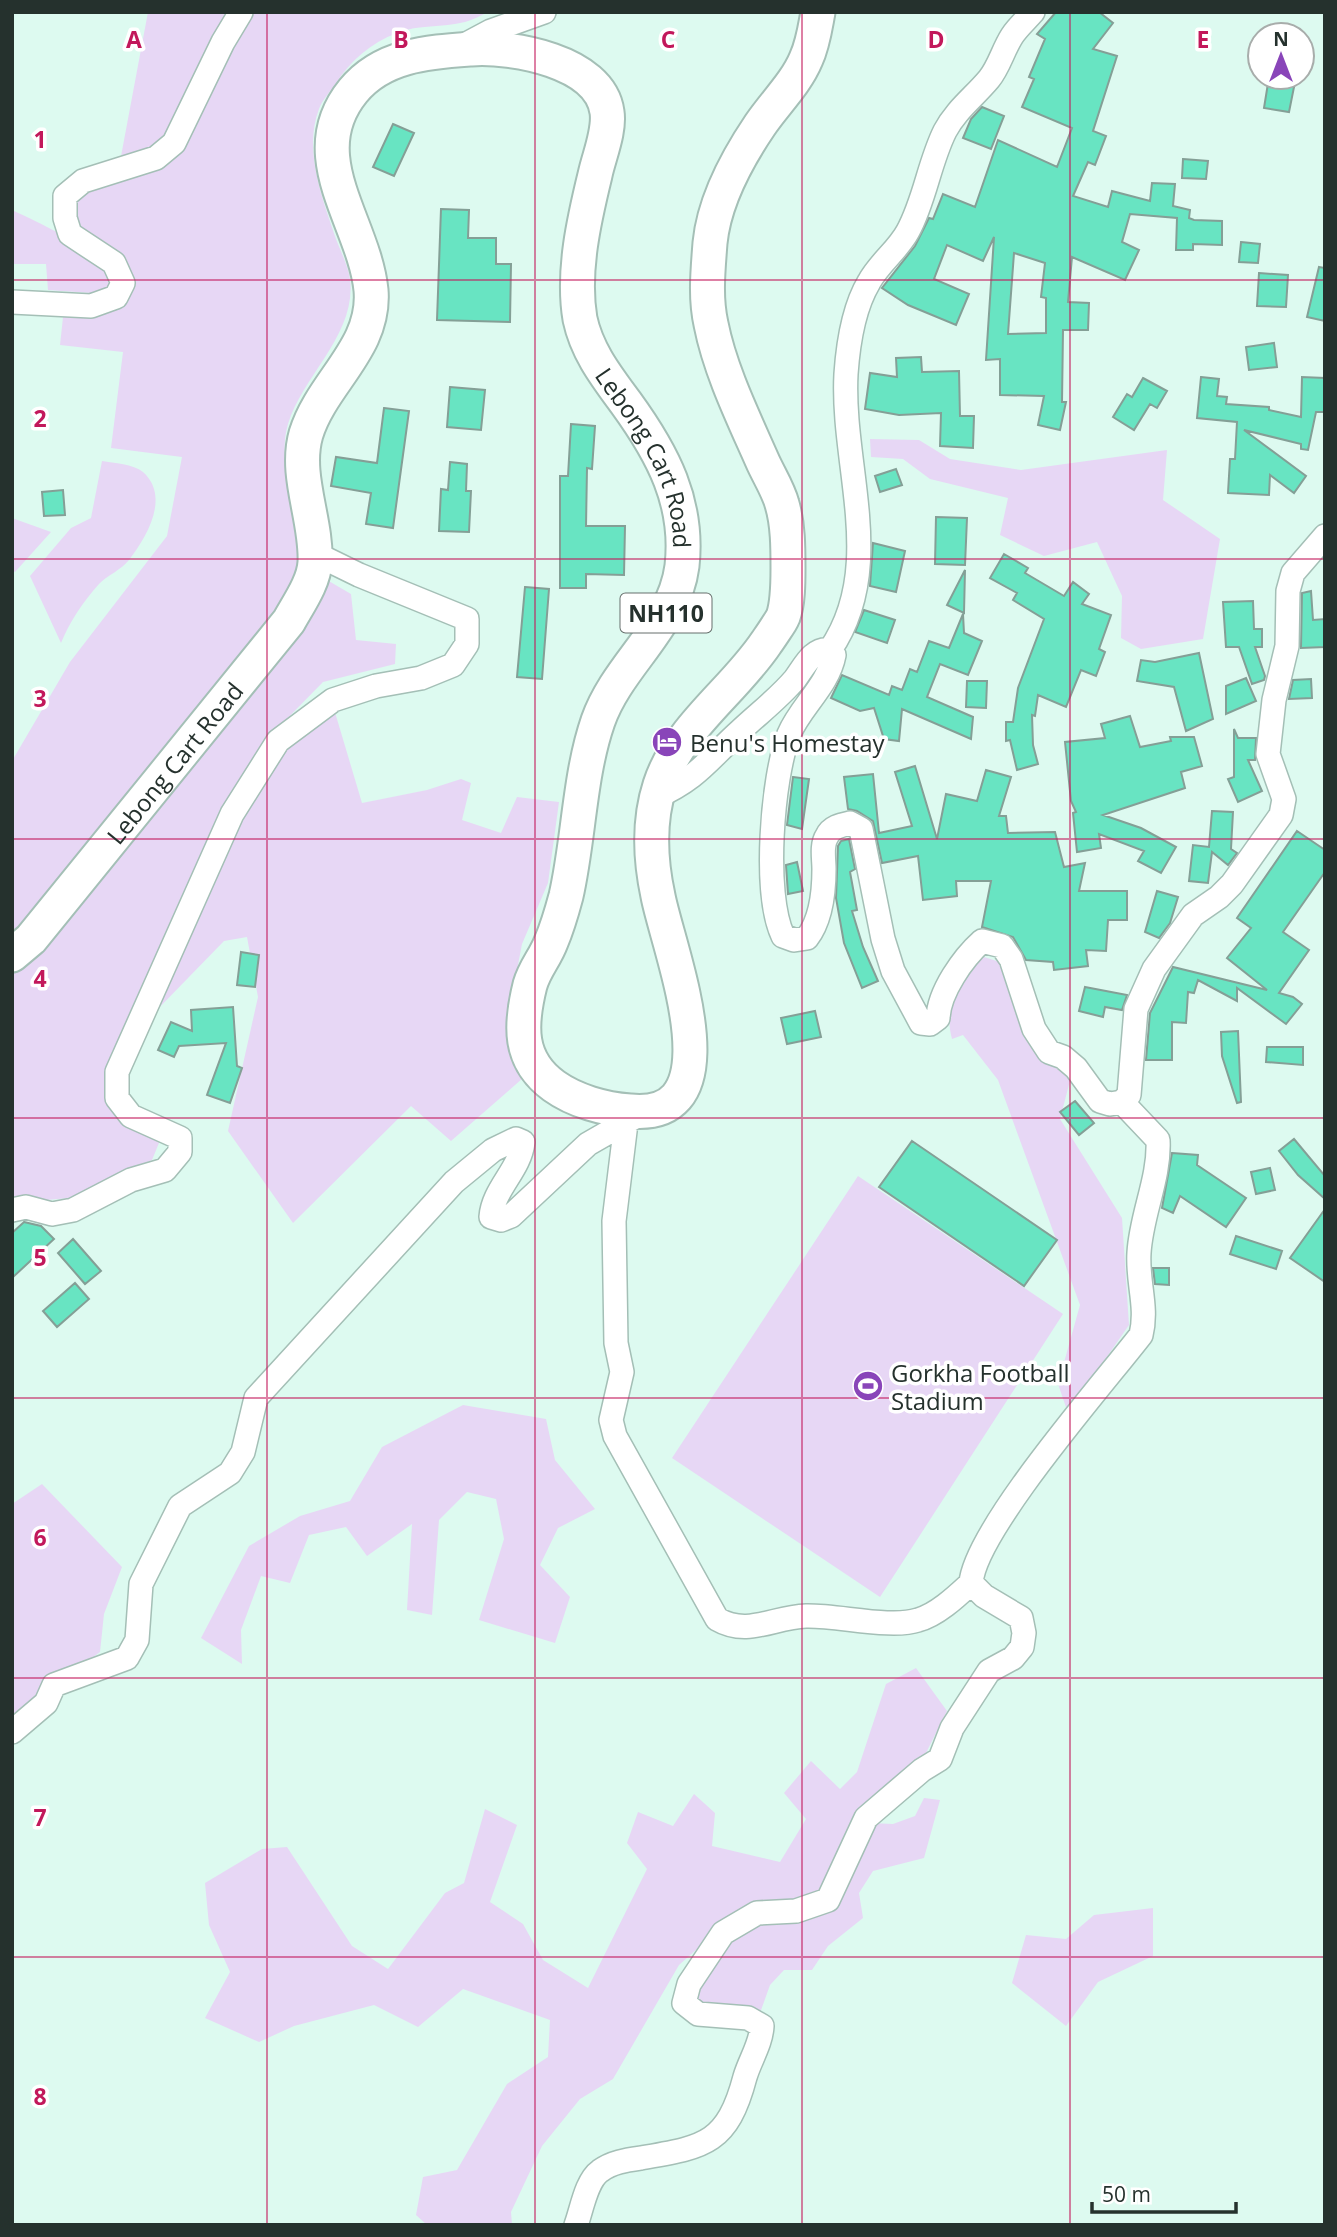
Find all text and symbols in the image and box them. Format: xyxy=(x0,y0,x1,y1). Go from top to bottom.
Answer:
north arrow xyxy=(1246,21,1316,91)
text: A xyxy=(126,23,142,55)
text: B xyxy=(393,23,409,55)
text: C xyxy=(661,23,675,55)
text: D xyxy=(927,23,945,55)
text: E xyxy=(1197,23,1209,55)
text: N xyxy=(1273,26,1289,52)
text: 1 xyxy=(33,123,47,155)
street label: Lebong Cart Road xyxy=(589,361,700,549)
text: 2 xyxy=(33,402,47,434)
road number: NH110 xyxy=(620,594,712,632)
street label: Lebong Cart Road xyxy=(98,675,250,850)
text: 3 xyxy=(33,682,47,714)
hotel icon: Benu's Homestay xyxy=(650,725,684,759)
place label: Benu's Homestay xyxy=(690,726,886,759)
text: 4 xyxy=(33,962,47,994)
text: 5 xyxy=(33,1241,47,1273)
place label: Gorkha Football Stadium xyxy=(891,1356,1070,1417)
sports icon: Gorkha Football Stadium xyxy=(851,1369,885,1403)
text: 6 xyxy=(33,1521,47,1553)
text: 7 xyxy=(33,1801,47,1833)
text: 8 xyxy=(33,2080,47,2112)
scale bar xyxy=(1092,2170,1236,2214)
text: 50 m xyxy=(1102,2180,1151,2208)

